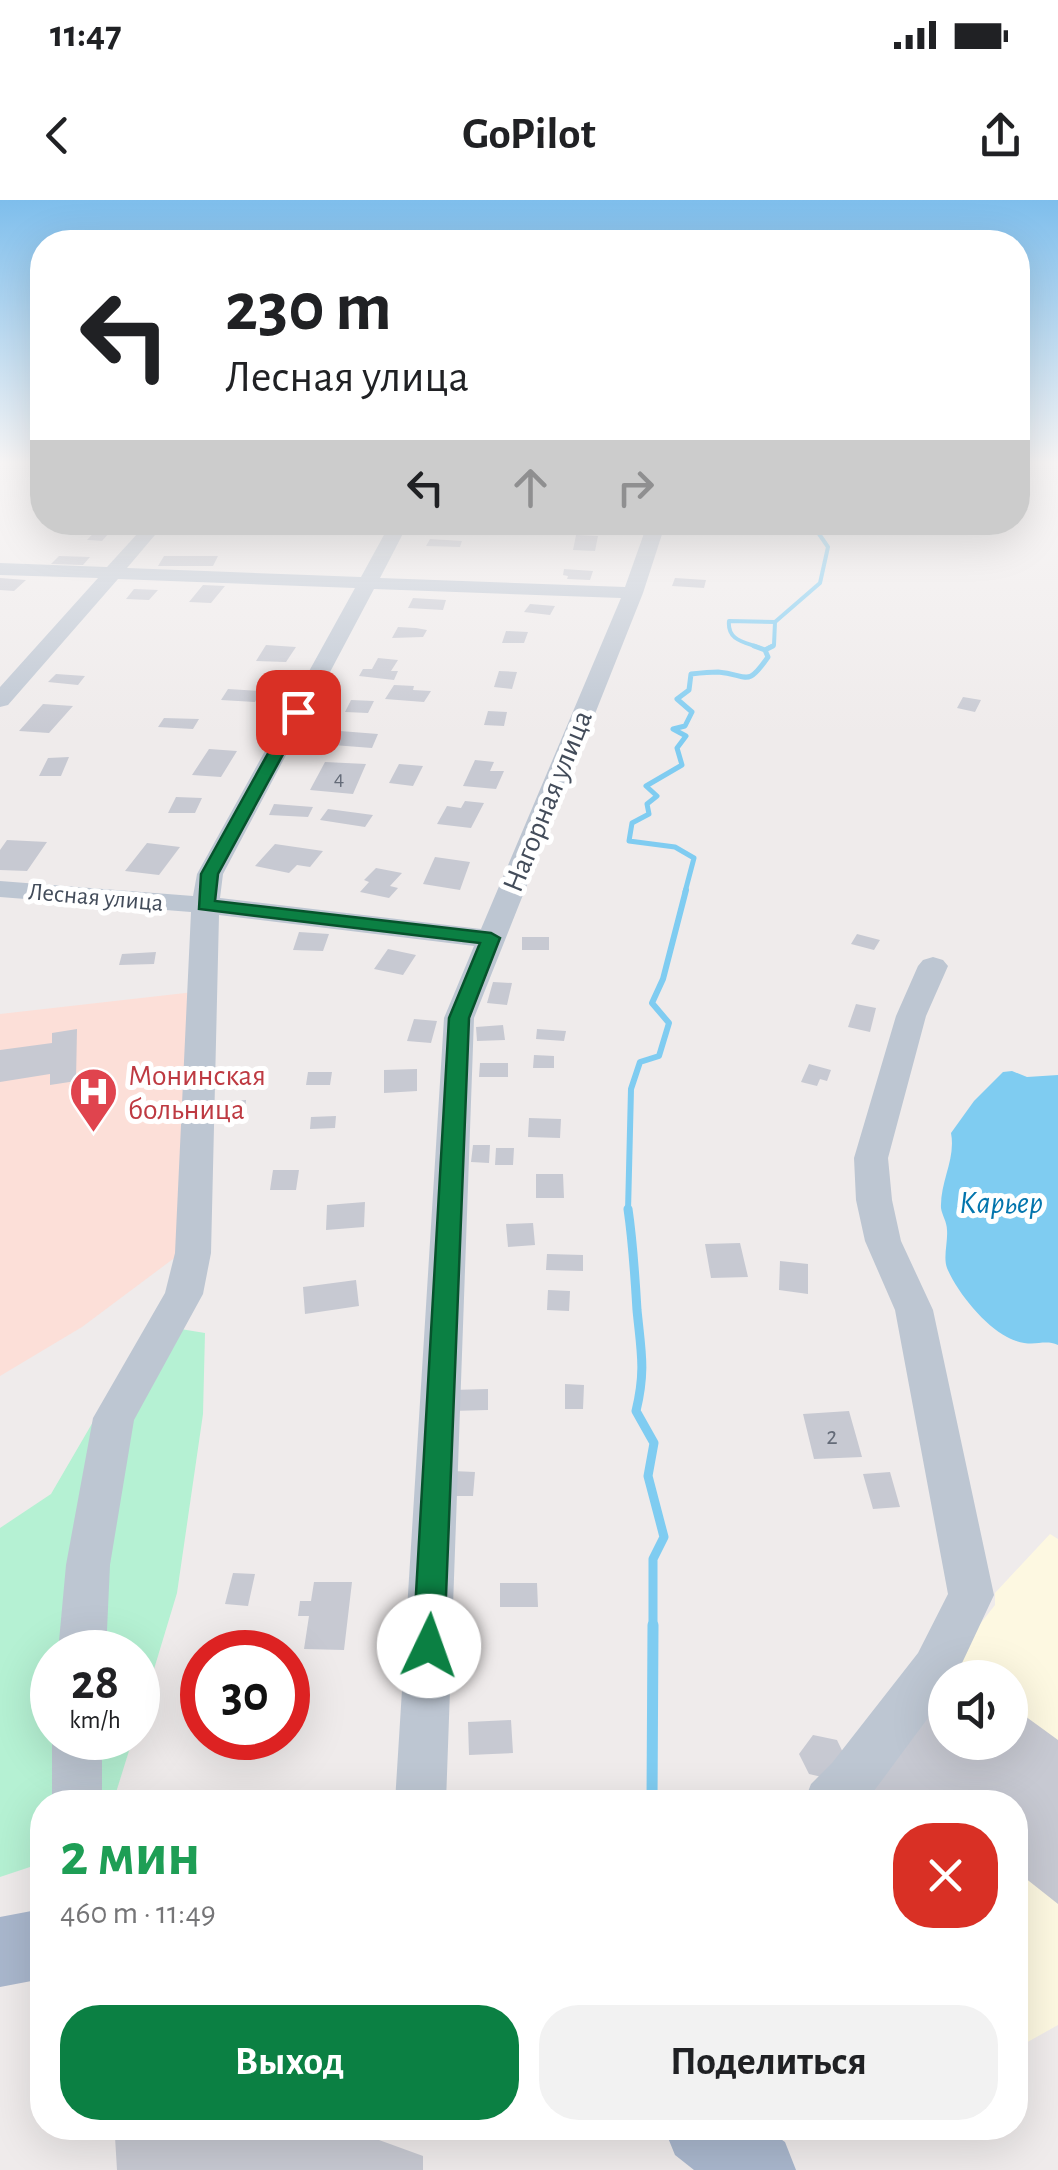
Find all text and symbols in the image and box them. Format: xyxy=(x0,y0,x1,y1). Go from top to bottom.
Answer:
text: 11:47 xyxy=(50,16,122,54)
icon: back xyxy=(30,108,85,163)
icon: share xyxy=(973,108,1028,163)
text: GoPilot xyxy=(462,112,596,157)
icon: left xyxy=(60,270,190,400)
text: 230 m xyxy=(225,273,392,343)
text: Лесная улица xyxy=(225,355,469,400)
icon: left xyxy=(398,460,453,515)
icon: ahead xyxy=(503,460,558,515)
icon: right xyxy=(608,460,663,515)
pin xyxy=(256,670,341,755)
icon: arrive xyxy=(271,685,326,740)
street label: Нагорная улица xyxy=(498,706,598,897)
house number: 4 xyxy=(334,767,344,789)
street label: Лесная улица xyxy=(27,879,164,916)
place label: Монинская больница xyxy=(128,1061,266,1125)
hospital icon: Монинская больница xyxy=(67,1066,119,1134)
water label: Карьер xyxy=(959,1187,1043,1220)
house number: 2 xyxy=(826,1424,838,1449)
position arrow xyxy=(377,1594,481,1698)
speed limit sign: 30 xyxy=(180,1630,310,1760)
text: 28 xyxy=(71,1658,119,1708)
map controls xyxy=(928,1660,1028,1760)
button: sound xyxy=(928,1660,1028,1760)
text: km/h xyxy=(69,1708,121,1733)
button: close xyxy=(893,1823,998,1928)
text: 2 мин xyxy=(60,1826,200,1886)
text: 460 m · 11:49 xyxy=(60,1897,216,1929)
button: Выход xyxy=(60,2005,519,2120)
button: Поделиться xyxy=(539,2005,998,2120)

